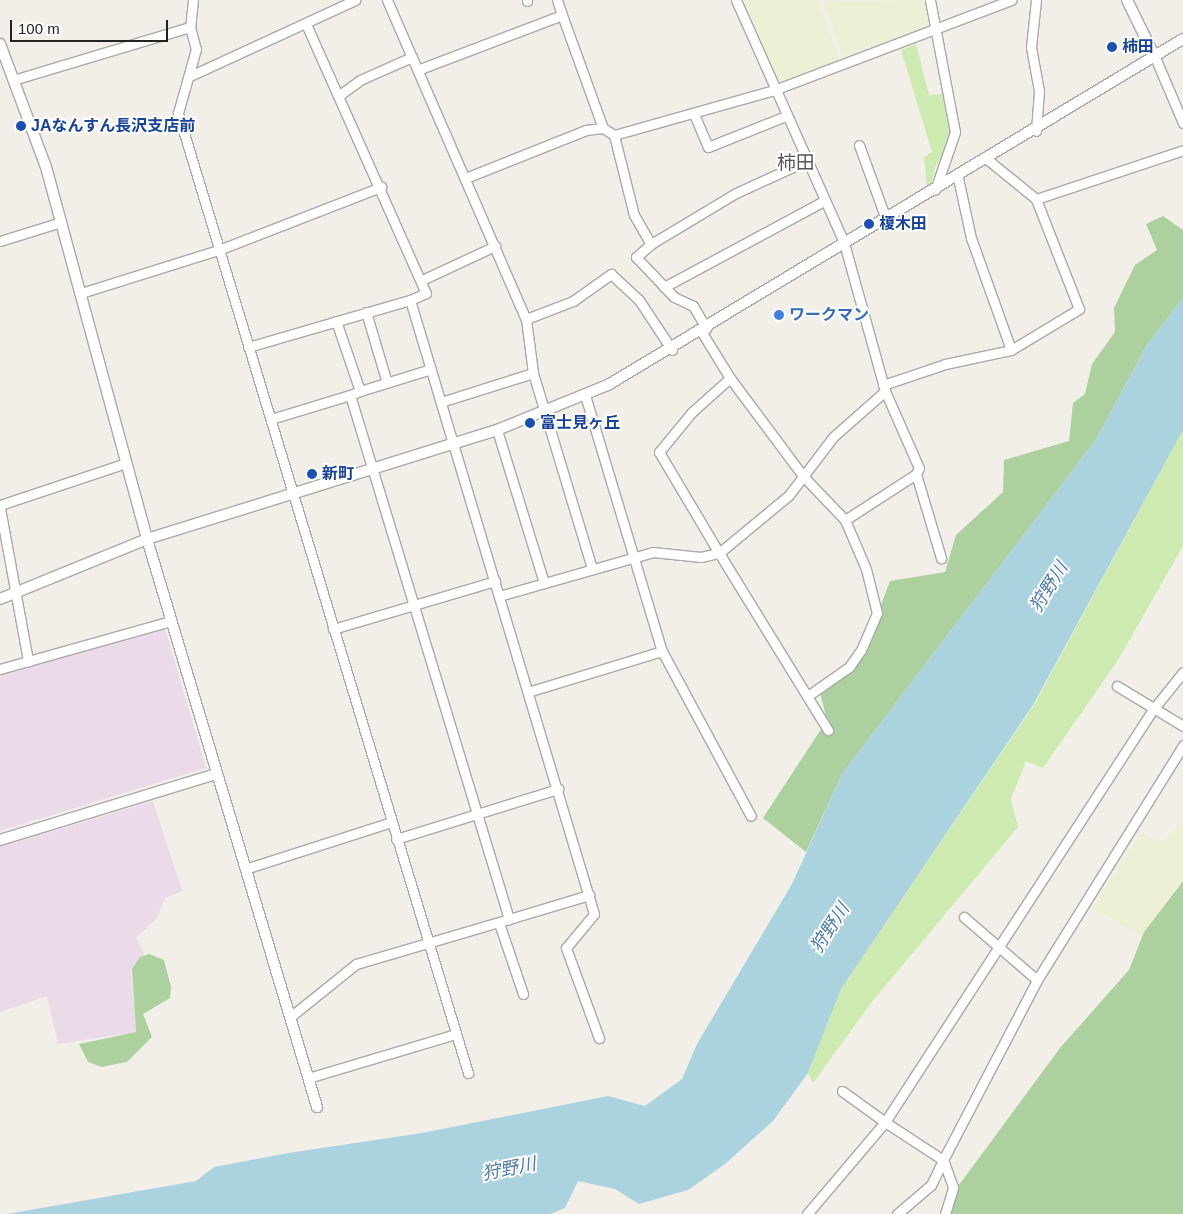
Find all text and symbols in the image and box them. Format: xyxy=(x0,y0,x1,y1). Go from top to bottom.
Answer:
scale bar xyxy=(12,10,170,42)
text: 100 m xyxy=(18,20,60,37)
place label: 柿田 xyxy=(1122,37,1154,57)
marker: 柿田 xyxy=(1106,41,1118,53)
place label: JAなんすん長沢支店前 xyxy=(31,116,195,136)
marker: JAなんすん長沢支店前 xyxy=(15,120,27,132)
district label: 柿田 xyxy=(777,152,815,174)
place label: 榎木田 xyxy=(879,214,927,234)
marker: 榎木田 xyxy=(863,218,875,230)
place label: ワークマン xyxy=(789,305,869,325)
marker: ワークマン xyxy=(773,309,785,321)
place label: 富士見ヶ丘 xyxy=(540,413,620,433)
marker: 富士見ヶ丘 xyxy=(524,417,536,429)
place label: 新町 xyxy=(322,464,354,484)
marker: 新町 xyxy=(306,468,318,480)
water label: 狩野川 xyxy=(1026,558,1072,616)
water label: 狩野川 xyxy=(806,899,854,957)
water label: 狩野川 xyxy=(480,1153,538,1185)

